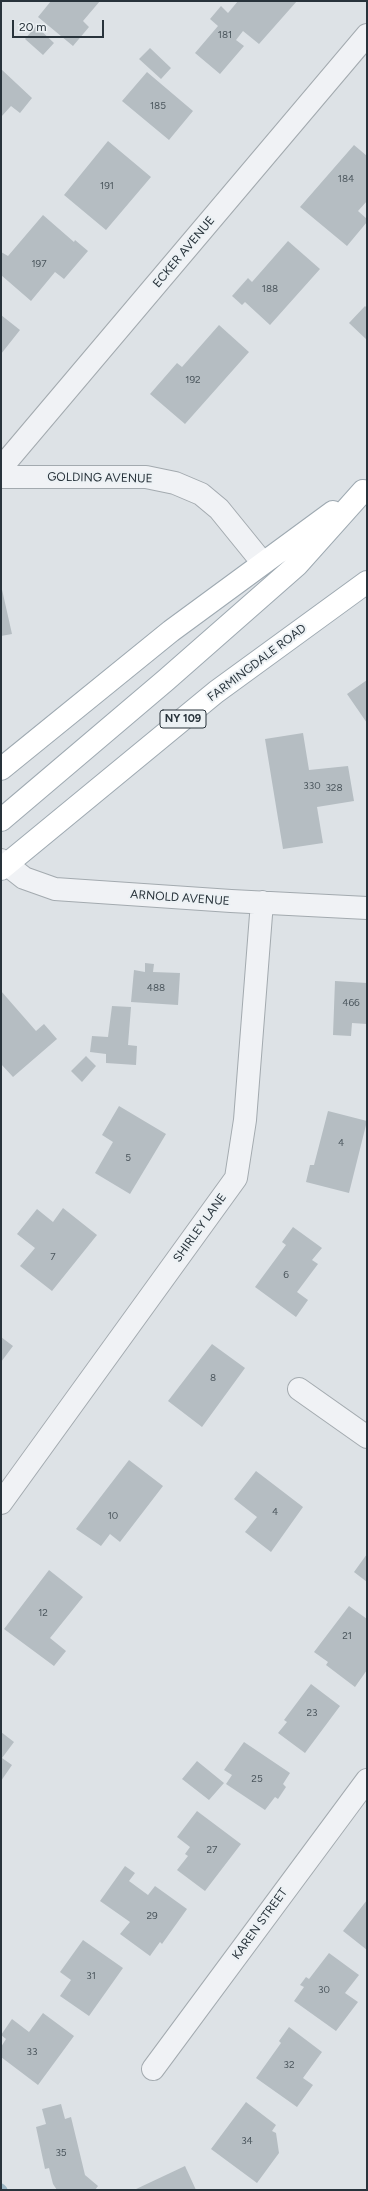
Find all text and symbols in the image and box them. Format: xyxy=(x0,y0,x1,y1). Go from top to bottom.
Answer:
scale bar xyxy=(14,12,106,38)
text: 20 m xyxy=(19,20,47,34)
house number: 181 xyxy=(218,29,232,41)
house number: 185 xyxy=(150,100,166,112)
house number: 184 xyxy=(338,173,354,185)
house number: 191 xyxy=(100,180,114,192)
street label: ECKER AVENUE xyxy=(150,213,218,291)
house number: 197 xyxy=(31,258,47,270)
house number: 188 xyxy=(262,283,278,295)
house number: 192 xyxy=(185,374,201,386)
street label: GOLDING AVENUE xyxy=(47,470,153,486)
street label: FARMINGDALE ROAD xyxy=(205,621,309,705)
road number: NY 109 xyxy=(160,710,206,728)
house number: 330 xyxy=(303,780,321,792)
house number: 328 xyxy=(325,782,343,794)
street label: ARNOLD AVENUE xyxy=(130,887,230,909)
house number: 488 xyxy=(147,982,165,994)
house number: 466 xyxy=(342,997,360,1009)
house number: 4 xyxy=(338,1137,344,1149)
house number: 5 xyxy=(125,1152,131,1164)
street label: SHIRLEY LANE xyxy=(170,1191,230,1265)
house number: 7 xyxy=(50,1251,56,1263)
house number: 6 xyxy=(283,1269,289,1281)
house number: 8 xyxy=(210,1372,216,1384)
house number: 4 xyxy=(272,1506,278,1518)
house number: 10 xyxy=(108,1510,118,1522)
house number: 12 xyxy=(38,1607,48,1619)
house number: 21 xyxy=(342,1630,352,1642)
house number: 23 xyxy=(306,1707,318,1719)
house number: 25 xyxy=(251,1773,263,1785)
house number: 27 xyxy=(207,1844,217,1856)
street label: KAREN STREET xyxy=(229,1886,291,1962)
house number: 29 xyxy=(146,1910,158,1922)
house number: 31 xyxy=(86,1970,96,1982)
house number: 30 xyxy=(318,1984,330,1996)
house number: 33 xyxy=(27,2046,37,2058)
house number: 32 xyxy=(283,2059,295,2071)
house number: 34 xyxy=(241,2135,253,2147)
house number: 35 xyxy=(55,2147,67,2159)

